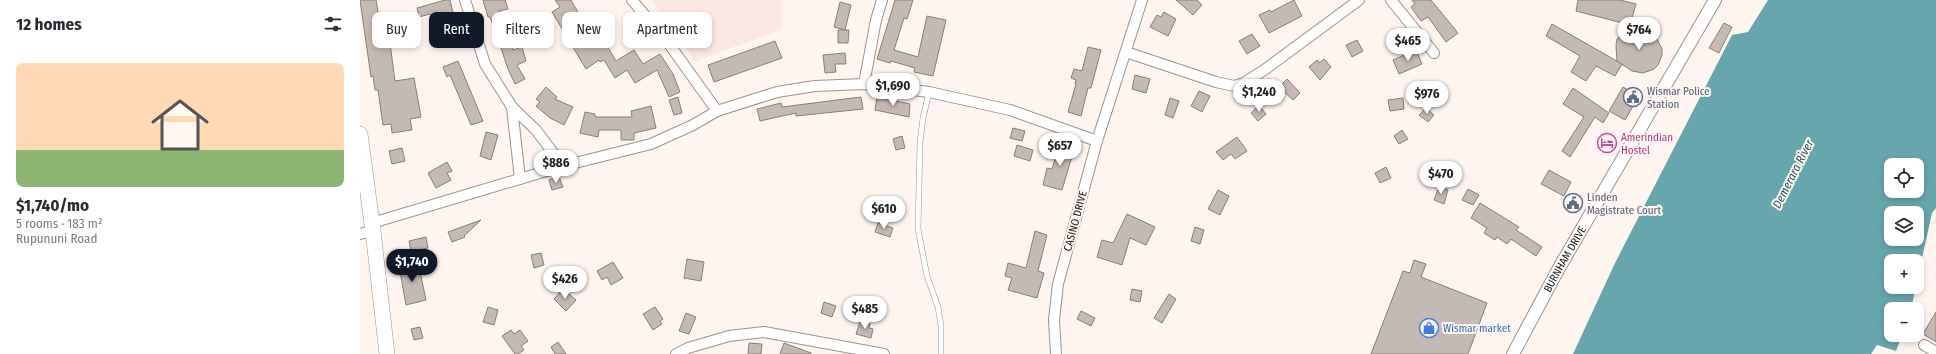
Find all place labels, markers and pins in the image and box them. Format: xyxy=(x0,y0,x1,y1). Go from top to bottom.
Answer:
pin: $764 xyxy=(1615,17,1663,51)
pin: $465 xyxy=(1384,28,1432,62)
pin: $1,690 xyxy=(860,73,926,107)
pin: $1,240 xyxy=(1226,79,1292,113)
pin: $976 xyxy=(1403,81,1451,115)
place label: Wismar Police Station xyxy=(1647,85,1710,111)
public building icon: Wismar Police Station xyxy=(1622,86,1644,108)
place label: Amerindian Hostel xyxy=(1621,131,1673,157)
hotel icon: Amerindian Hostel xyxy=(1596,132,1618,154)
pin: $657 xyxy=(1036,133,1084,167)
pin: $886 xyxy=(532,150,580,184)
pin: $470 xyxy=(1417,161,1465,195)
place label: Linden Magistrate Court xyxy=(1587,191,1661,217)
public building icon: Linden Magistrate Court xyxy=(1562,192,1584,214)
pin: $610 xyxy=(860,196,908,230)
pin: $1,740 xyxy=(379,249,445,283)
pin: $426 xyxy=(541,266,589,300)
pin: $485 xyxy=(841,296,889,330)
shop icon: Wismar market xyxy=(1418,317,1440,339)
place label: Wismar market xyxy=(1443,322,1511,335)

